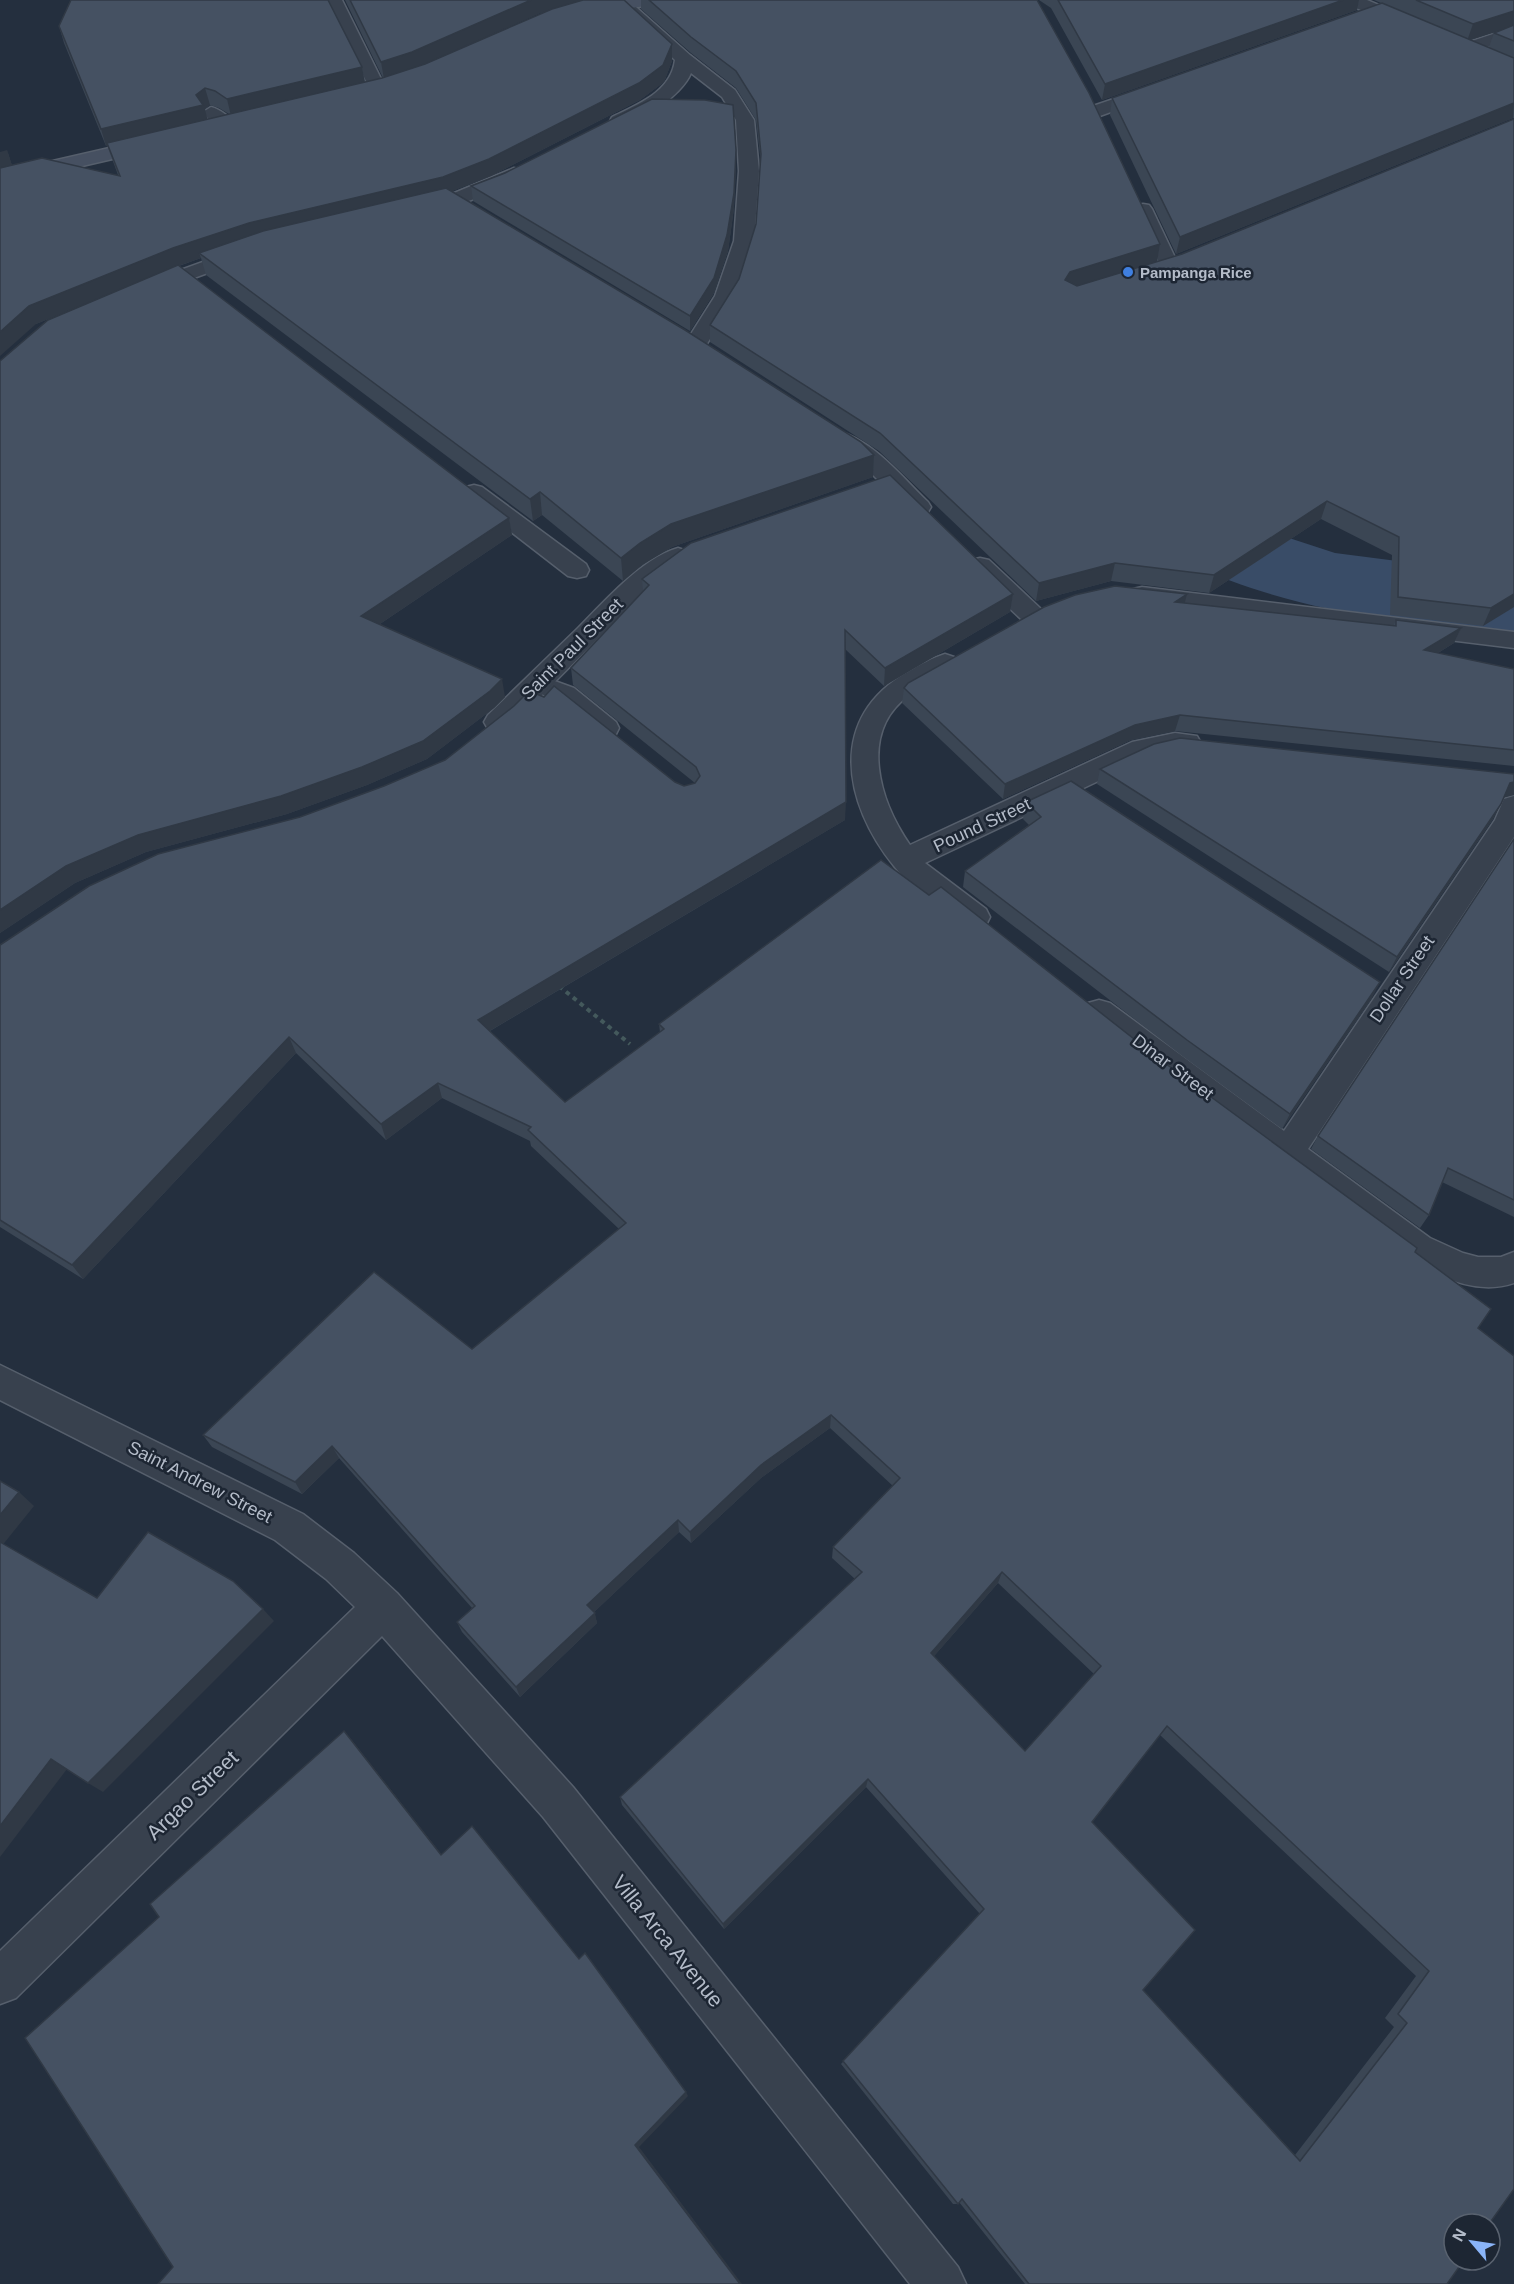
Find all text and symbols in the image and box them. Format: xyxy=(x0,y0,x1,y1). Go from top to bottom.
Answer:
place label: Pampanga Rice xyxy=(1140,264,1252,281)
marker: Pampanga Rice xyxy=(1121,265,1135,279)
street label: Saint Paul Street xyxy=(517,594,627,704)
street label: Pound Street xyxy=(930,794,1034,856)
street label: Dollar Street xyxy=(1366,932,1438,1026)
street label: Dinar Street xyxy=(1129,1030,1217,1104)
street label: Saint Andrew Street xyxy=(125,1437,275,1527)
street label: Argao Street xyxy=(142,1746,243,1844)
street label: Villa Arca Avenue xyxy=(608,1871,728,2011)
north arrow xyxy=(1442,2212,1502,2272)
text: N xyxy=(1449,2226,1470,2244)

